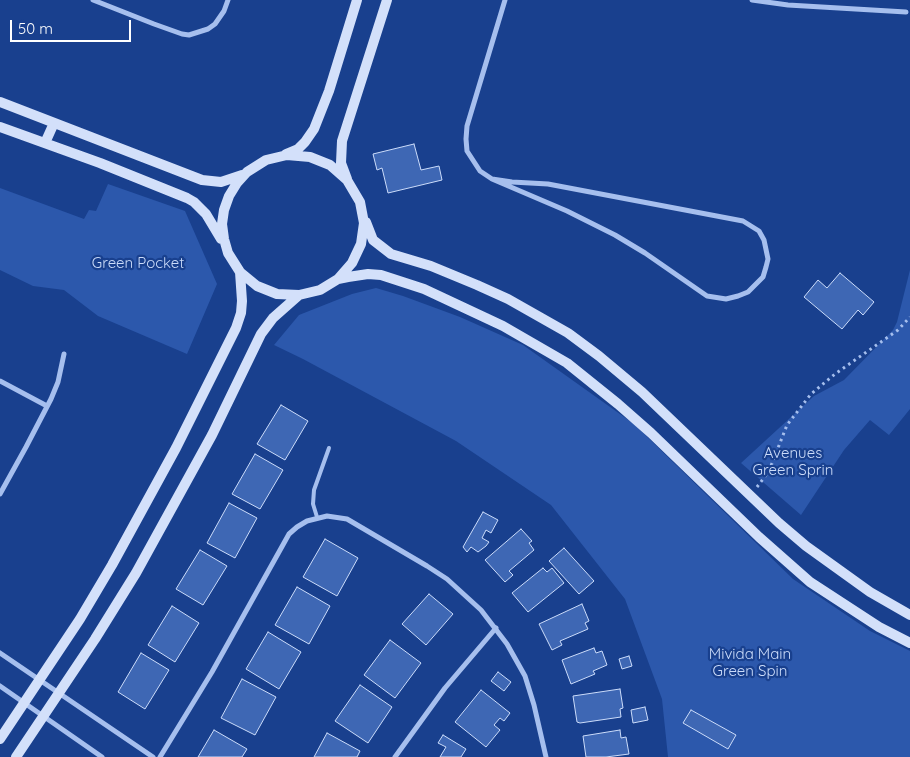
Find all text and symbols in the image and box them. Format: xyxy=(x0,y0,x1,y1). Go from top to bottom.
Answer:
scale bar xyxy=(12,10,134,42)
text: 50 m xyxy=(18,19,53,38)
park label: Green Pocket xyxy=(92,254,184,272)
park label: Avenues Green Sprin xyxy=(753,444,833,479)
park label: Mivida Main Green Spin xyxy=(709,645,791,680)

